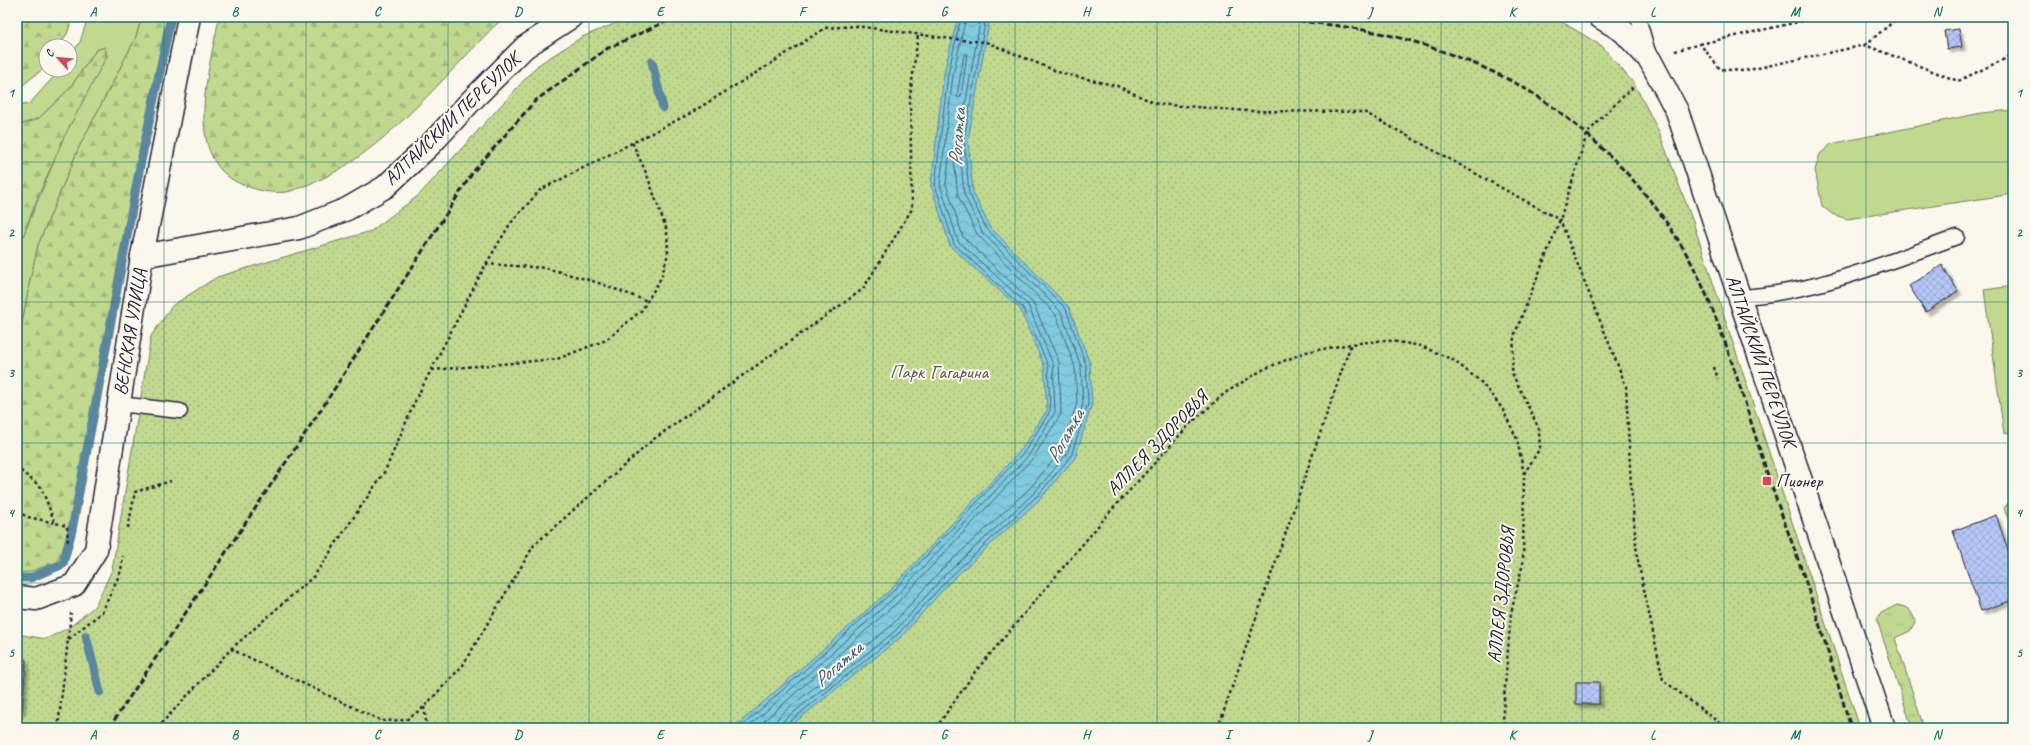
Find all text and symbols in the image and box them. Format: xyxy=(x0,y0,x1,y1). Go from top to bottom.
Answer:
text: A xyxy=(90,4,98,20)
text: B xyxy=(232,4,240,20)
text: C xyxy=(374,4,382,20)
text: D xyxy=(514,4,523,20)
text: E xyxy=(657,4,666,20)
text: F xyxy=(799,4,808,20)
text: G xyxy=(941,4,949,20)
text: H xyxy=(1082,4,1092,20)
text: I xyxy=(1225,4,1234,20)
text: J xyxy=(1367,4,1374,20)
text: K xyxy=(1509,4,1519,20)
text: L xyxy=(1650,4,1657,20)
text: M xyxy=(1790,4,1801,20)
text: N xyxy=(1933,4,1944,20)
north arrow xyxy=(38,38,78,78)
street label: АЛТАЙСКИЙ ПЕРЕУЛОК xyxy=(379,45,528,190)
text: С xyxy=(42,46,57,59)
text: 1 xyxy=(8,85,16,101)
text: 1 xyxy=(2016,85,2024,101)
water label: Рогатка xyxy=(943,105,972,166)
text: 2 xyxy=(8,225,15,241)
text: 2 xyxy=(2016,225,2023,241)
street label: ВЕНСКАЯ УЛИЦА xyxy=(108,267,152,397)
street label: АЛТАЙСКИЙ ПЕРЕУЛОК xyxy=(1720,272,1803,454)
park label: Парк Гагарина xyxy=(890,360,989,384)
text: 3 xyxy=(8,365,15,381)
text: 3 xyxy=(2016,365,2023,381)
street label: АЛЛЕЯ ЗДОРОВЬЯ xyxy=(1101,384,1215,500)
water label: Рогатка xyxy=(1040,402,1091,467)
place label: Пионер xyxy=(1776,469,1824,493)
marker: Пионер xyxy=(1761,475,1773,487)
text: 4 xyxy=(8,505,16,521)
text: 4 xyxy=(2016,505,2024,521)
street label: АЛЛЕЯ ЗДОРОВЬЯ xyxy=(1482,523,1520,664)
water label: Рогатка xyxy=(808,634,870,692)
text: 5 xyxy=(8,645,15,661)
text: 5 xyxy=(2016,645,2023,661)
text: A xyxy=(90,727,98,743)
text: B xyxy=(232,727,240,743)
text: C xyxy=(374,727,382,743)
text: D xyxy=(514,727,523,743)
text: E xyxy=(657,727,666,743)
text: F xyxy=(799,727,808,743)
text: G xyxy=(941,727,949,743)
text: H xyxy=(1082,727,1092,743)
text: I xyxy=(1225,727,1234,743)
text: J xyxy=(1367,727,1374,743)
text: K xyxy=(1509,727,1519,743)
text: L xyxy=(1650,727,1657,743)
text: M xyxy=(1790,727,1801,743)
text: N xyxy=(1933,727,1944,743)

